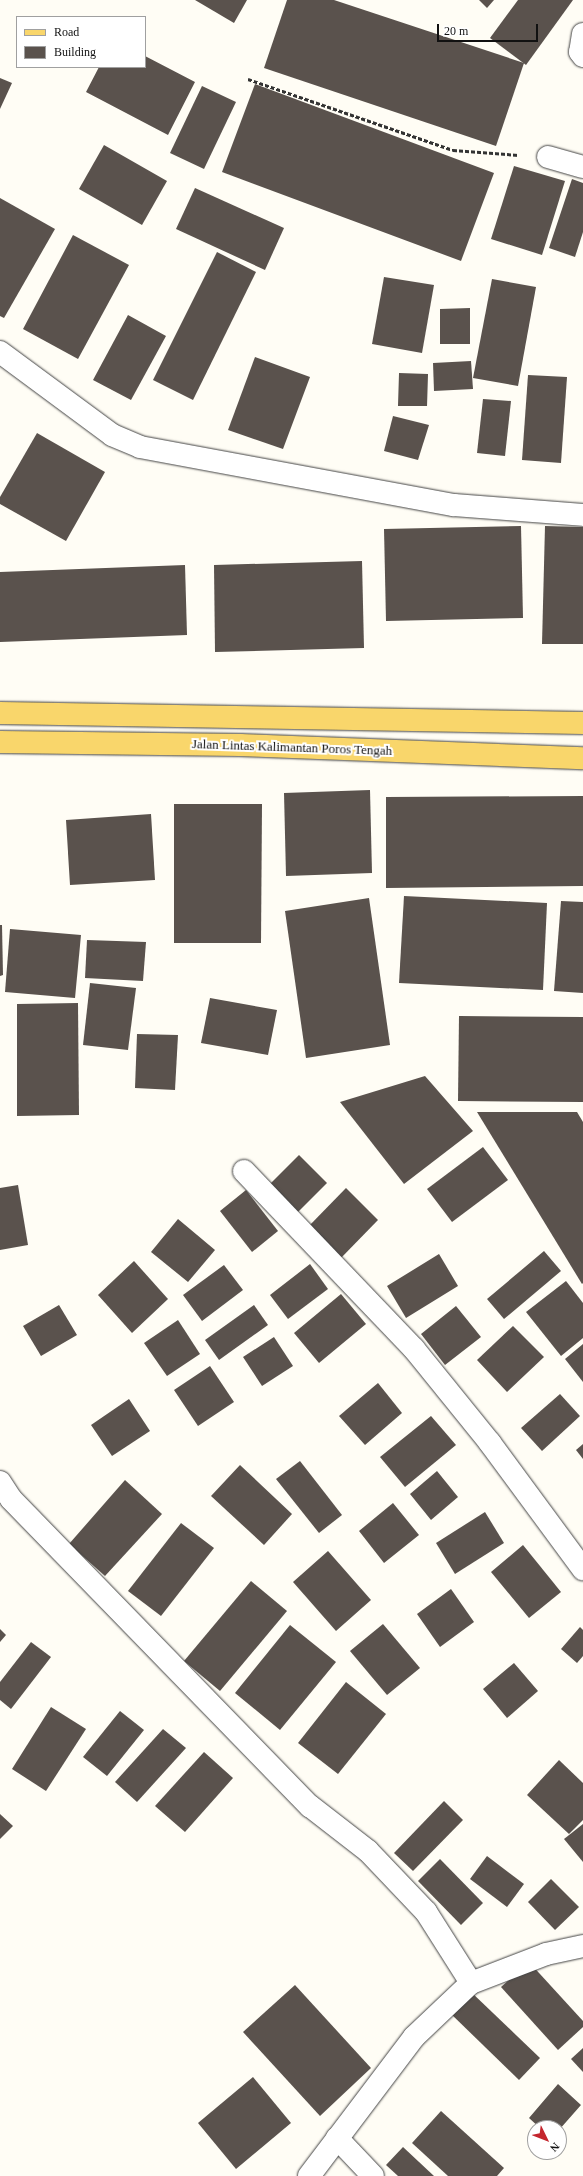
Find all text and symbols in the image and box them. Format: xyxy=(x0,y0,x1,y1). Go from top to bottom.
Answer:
legend xyxy=(16,16,146,68)
scale bar xyxy=(439,16,540,42)
text: 20 m xyxy=(444,24,468,38)
text: Road xyxy=(54,25,79,39)
text: Building xyxy=(54,45,96,59)
street label: Jalan Lintas Kalimantan Poros Tengah xyxy=(192,737,392,759)
north arrow xyxy=(527,2120,567,2160)
text: N xyxy=(548,2140,562,2154)

